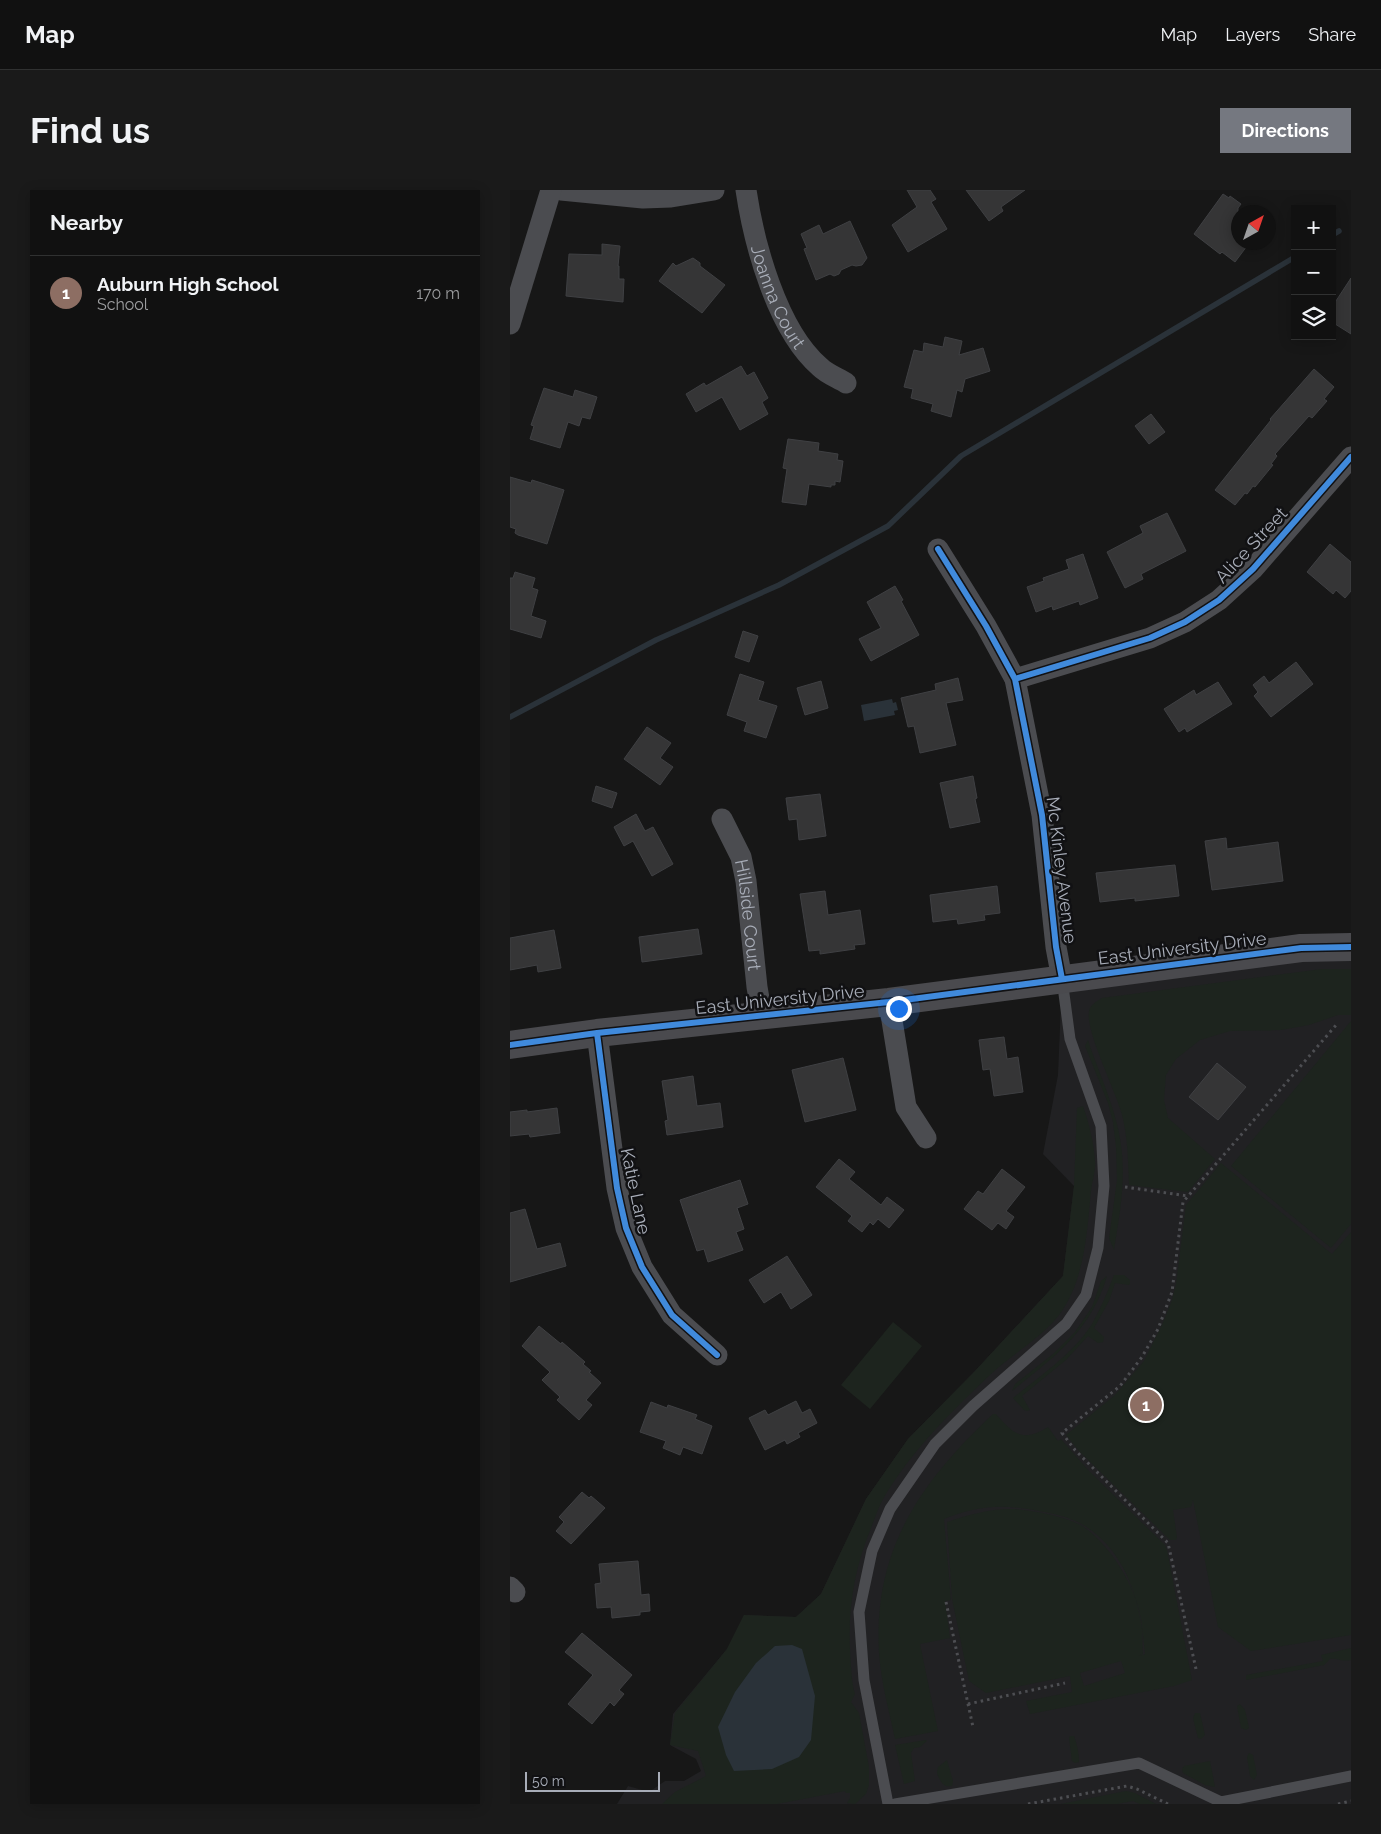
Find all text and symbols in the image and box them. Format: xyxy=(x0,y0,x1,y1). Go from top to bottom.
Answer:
text: Map xyxy=(25,20,75,49)
text: Map xyxy=(1161,24,1197,45)
text: Layers xyxy=(1225,24,1280,45)
text: Share xyxy=(1308,24,1356,45)
button: Directions xyxy=(1220,108,1351,153)
text: Find us xyxy=(30,110,150,151)
north arrow xyxy=(1231,205,1276,250)
map controls xyxy=(1291,205,1336,340)
button: + xyxy=(1291,205,1336,250)
text: Nearby xyxy=(50,210,123,235)
street label: Joanna Court xyxy=(747,243,810,353)
button: − xyxy=(1291,250,1336,295)
text: Auburn High School xyxy=(97,273,278,295)
text: 1 xyxy=(62,284,70,303)
text: 170 m xyxy=(416,284,460,303)
text: School xyxy=(97,295,148,314)
button: layers xyxy=(1291,295,1336,340)
street label: Alice Street xyxy=(1211,503,1291,587)
street label: Mc Kinley Avenue xyxy=(1043,795,1081,945)
street label: Hillside Court xyxy=(731,857,766,972)
street label: East University Drive xyxy=(1097,927,1268,969)
street label: East University Drive xyxy=(695,980,866,1018)
your location xyxy=(886,996,912,1022)
street label: Katie Lane xyxy=(617,1146,655,1237)
pin: 1 xyxy=(1130,1386,1162,1424)
scale bar xyxy=(525,1769,660,1792)
text: 50 m xyxy=(532,1773,565,1789)

